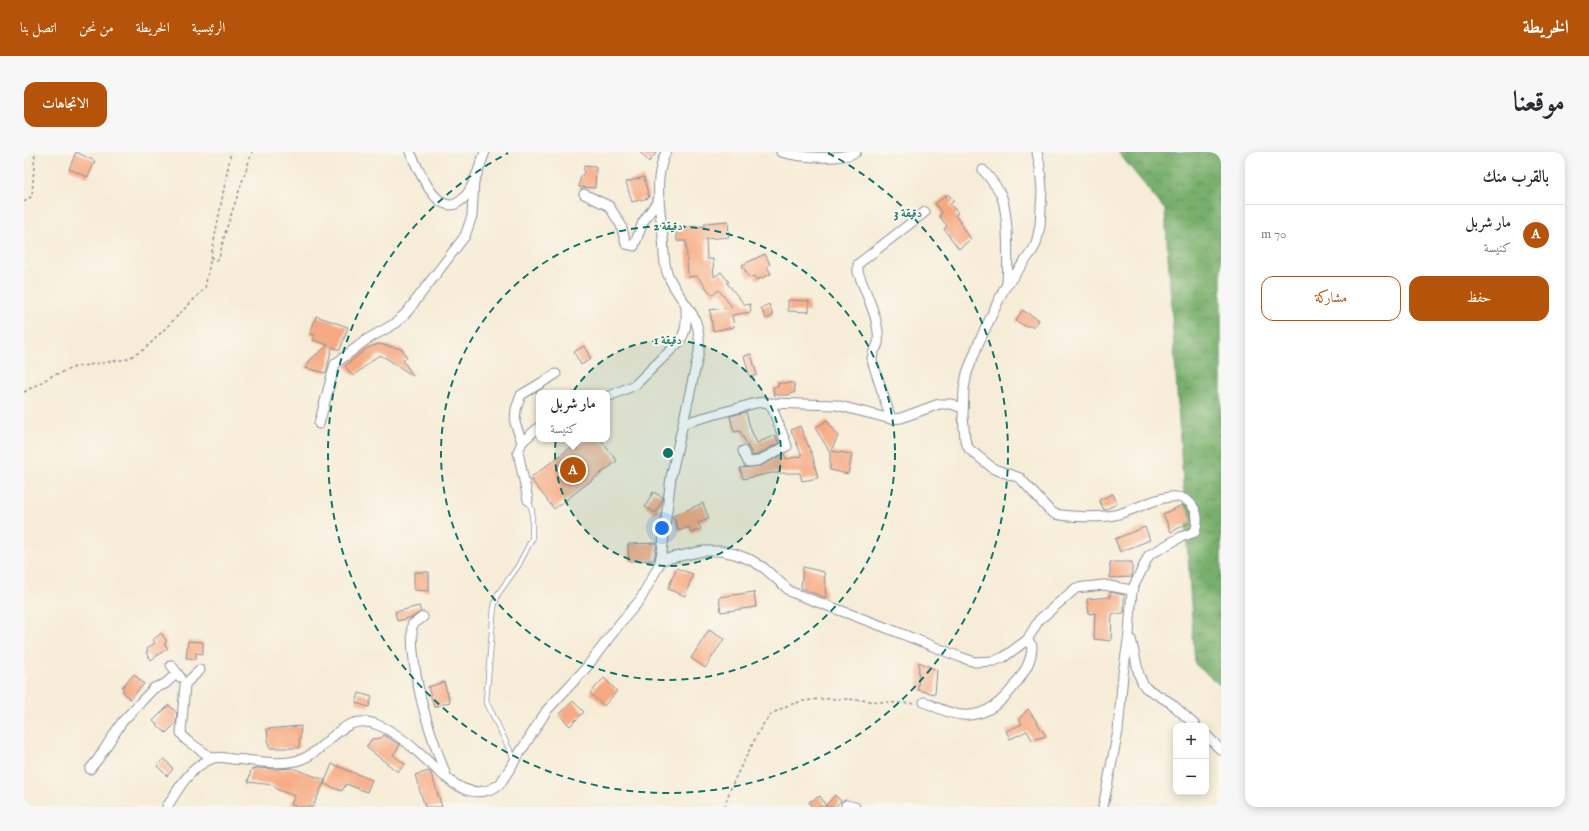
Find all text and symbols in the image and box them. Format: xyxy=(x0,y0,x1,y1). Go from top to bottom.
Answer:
text: الخريطة xyxy=(1523,16,1569,40)
text: اتصل بنا xyxy=(20,19,57,37)
text: من نحن xyxy=(79,19,114,37)
text: الخريطة xyxy=(136,19,170,37)
text: الرئيسية xyxy=(192,19,225,37)
button: الاتجاهات xyxy=(24,82,107,127)
text: موقعنا xyxy=(1513,86,1565,121)
text: بالقرب منك xyxy=(1482,167,1549,188)
text: 3 دقيقة xyxy=(894,206,922,221)
text: مار شربل xyxy=(1465,213,1511,232)
text: 2 دقيقة xyxy=(653,219,683,234)
text: 70 m xyxy=(1261,226,1286,243)
text: A xyxy=(1532,226,1540,243)
text: كنيسة xyxy=(1484,240,1511,257)
button: مشاركة xyxy=(1261,276,1401,321)
button: حفظ xyxy=(1409,276,1549,321)
text: 1 دقيقة xyxy=(654,333,682,348)
popup xyxy=(536,390,610,442)
text: مار شربل xyxy=(550,394,596,413)
text: كنيسة xyxy=(550,421,577,438)
centre of rings xyxy=(661,446,675,460)
pin: A xyxy=(560,455,586,485)
your location xyxy=(652,518,672,538)
map controls xyxy=(1173,723,1209,795)
button: + xyxy=(1173,723,1209,759)
button: − xyxy=(1173,759,1209,795)

